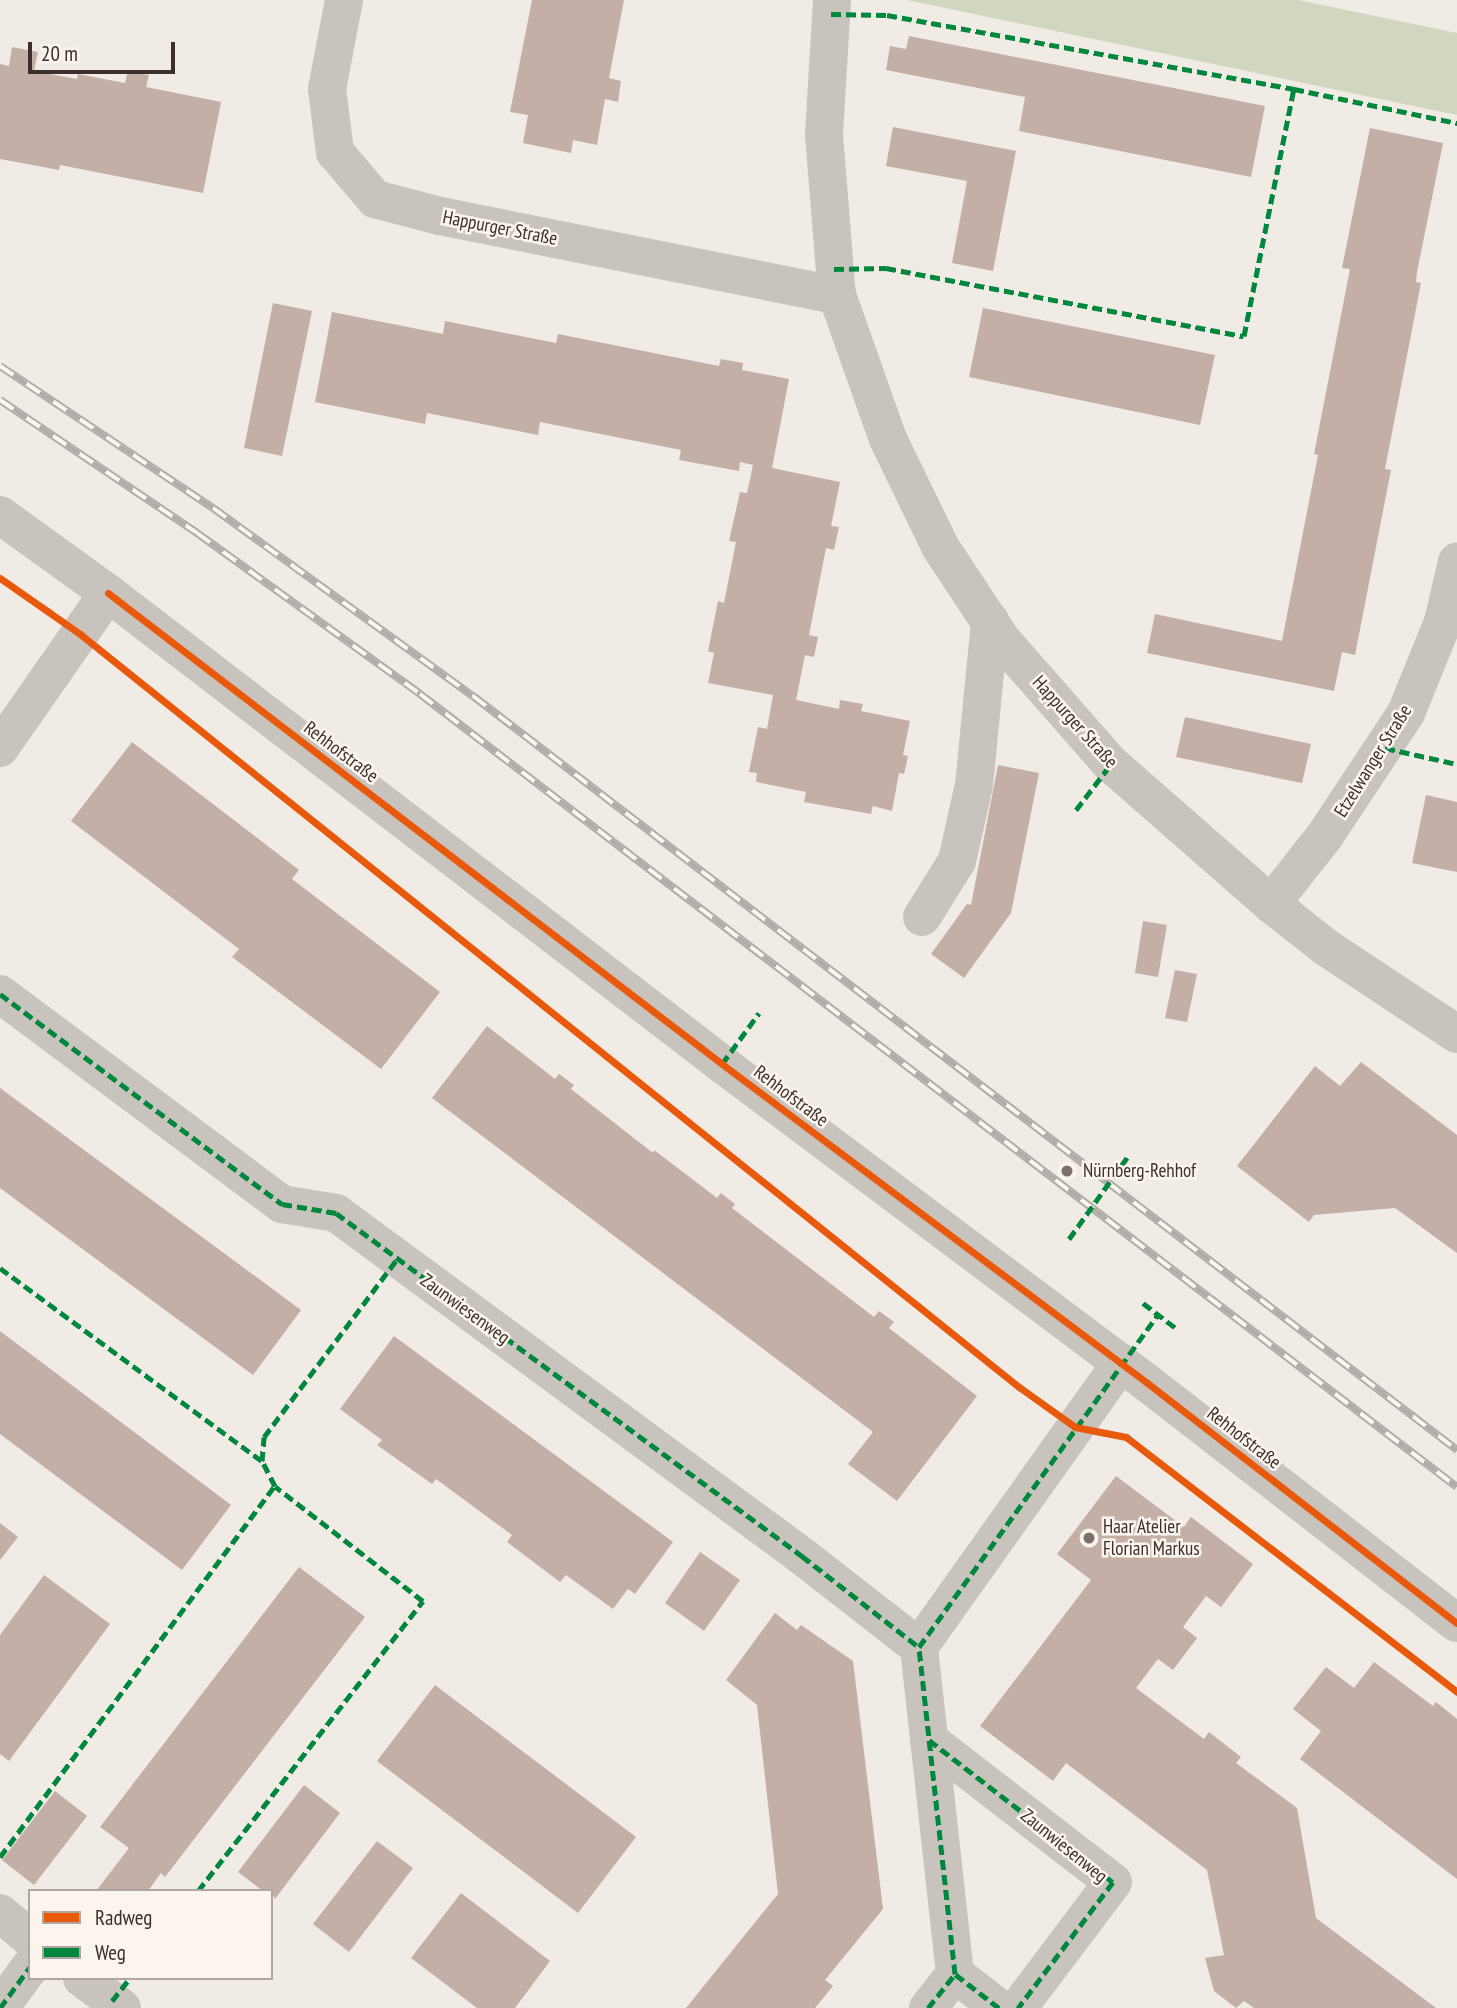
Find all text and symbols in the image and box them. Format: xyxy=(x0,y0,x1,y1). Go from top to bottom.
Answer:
scale bar xyxy=(32,28,178,72)
text: 20 m xyxy=(41,40,78,67)
street label: Happurger Straße xyxy=(441,206,559,250)
street label: Happurger Straße xyxy=(1028,671,1122,773)
street label: Etzelwanger Straße xyxy=(1329,701,1417,821)
street label: Rehhofstraße xyxy=(299,717,383,787)
street label: Rehhofstraße xyxy=(749,1061,833,1131)
place label: Nürnberg-Rehhof xyxy=(1083,1160,1196,1182)
marker: Nürnberg-Rehhof xyxy=(1057,1161,1077,1181)
street label: Zaunwiesenweg xyxy=(416,1269,514,1349)
street label: Rehhofstraße xyxy=(1203,1402,1285,1474)
place label: Haar Atelier Florian Markus xyxy=(1103,1516,1200,1560)
marker: Haar Atelier Florian Markus xyxy=(1081,1530,1097,1546)
street label: Zaunwiesenweg xyxy=(1016,1804,1112,1888)
legend xyxy=(28,1889,273,1980)
text: Radweg xyxy=(95,1904,152,1931)
text: Weg xyxy=(95,1939,126,1966)

